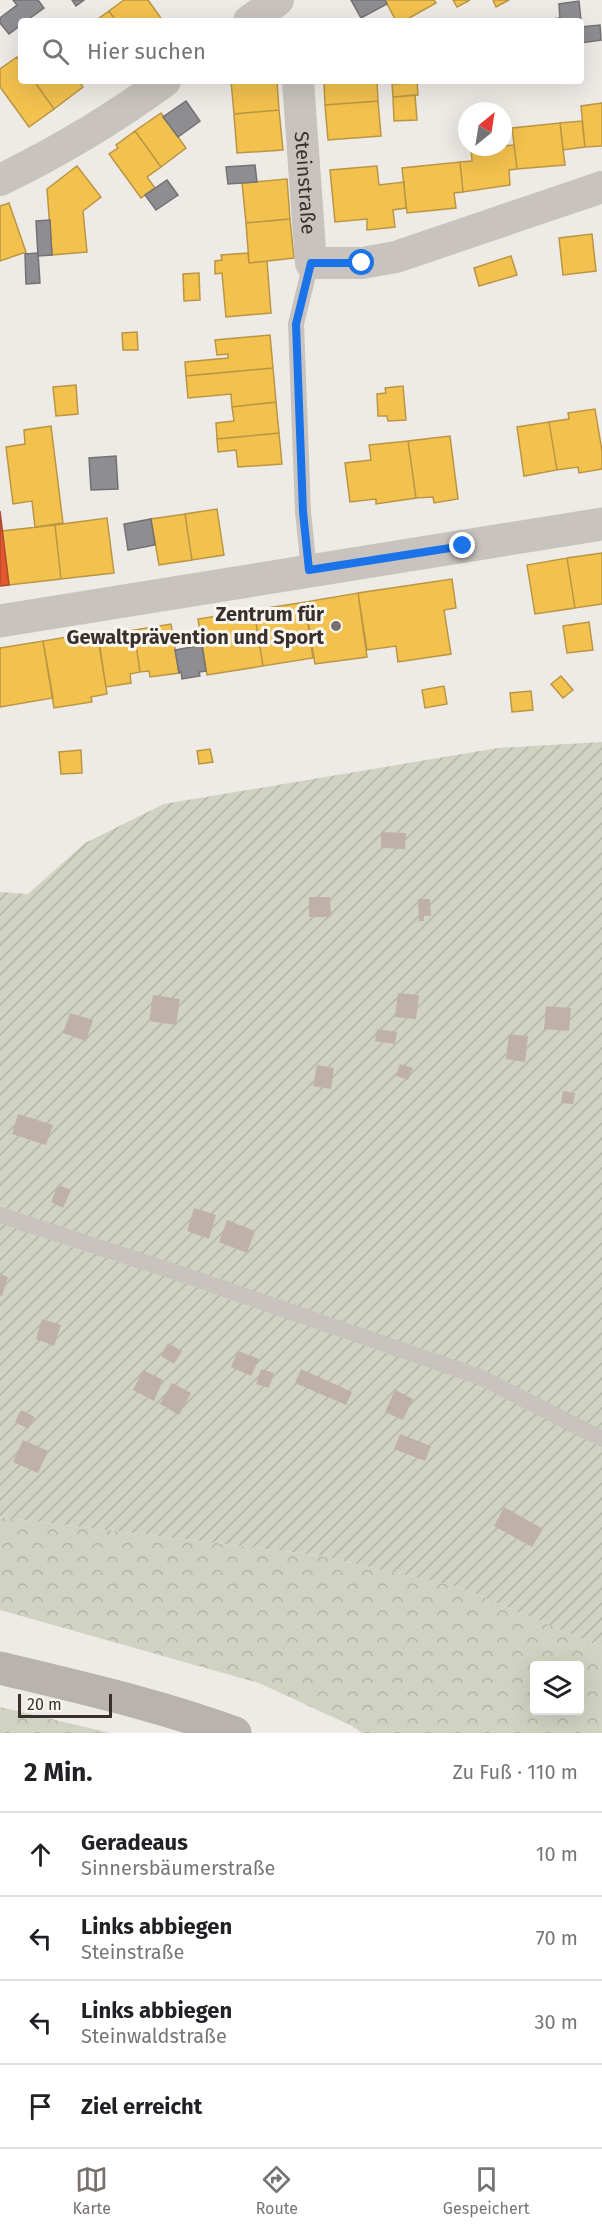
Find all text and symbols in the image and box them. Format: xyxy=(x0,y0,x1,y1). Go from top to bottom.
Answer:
search box xyxy=(18,18,584,84)
icon: search xyxy=(39,35,72,68)
text: Hier suchen xyxy=(87,38,206,65)
north arrow xyxy=(458,102,512,156)
street label: Steinstraße xyxy=(290,130,321,235)
route start xyxy=(348,249,374,275)
route end xyxy=(449,532,475,558)
place label: Zentrum für Gewaltprävention und Sport xyxy=(67,602,325,649)
marker: Zentrum für Gewaltprävention und Sport xyxy=(329,619,343,633)
map controls xyxy=(530,1661,584,1715)
button: layers xyxy=(530,1661,584,1715)
scale bar xyxy=(18,1691,112,1718)
text: 20 m xyxy=(27,1695,62,1714)
text: 2 Min. xyxy=(24,1757,93,1788)
text: Zu Fuß · 110 m xyxy=(452,1760,578,1784)
text: Geradeaus xyxy=(81,1829,188,1856)
icon: ahead xyxy=(24,1838,57,1871)
text: 10 m xyxy=(536,1842,578,1866)
text: Sinnersbäumerstraße xyxy=(81,1856,276,1880)
text: Links abbiegen xyxy=(81,1913,232,1940)
icon: left xyxy=(24,1922,57,1955)
text: 70 m xyxy=(536,1926,578,1950)
text: Steinstraße xyxy=(81,1940,184,1964)
text: Links abbiegen xyxy=(81,1997,232,2024)
icon: left xyxy=(24,2006,57,2039)
text: 30 m xyxy=(534,2010,578,2034)
text: Steinwaldstraße xyxy=(81,2024,227,2048)
icon: arrive xyxy=(24,2090,57,2123)
text: Ziel erreicht xyxy=(81,2093,202,2120)
tab: Karte xyxy=(72,2163,111,2218)
tab: Route xyxy=(256,2163,298,2218)
tab: Gespeichert xyxy=(443,2163,530,2218)

